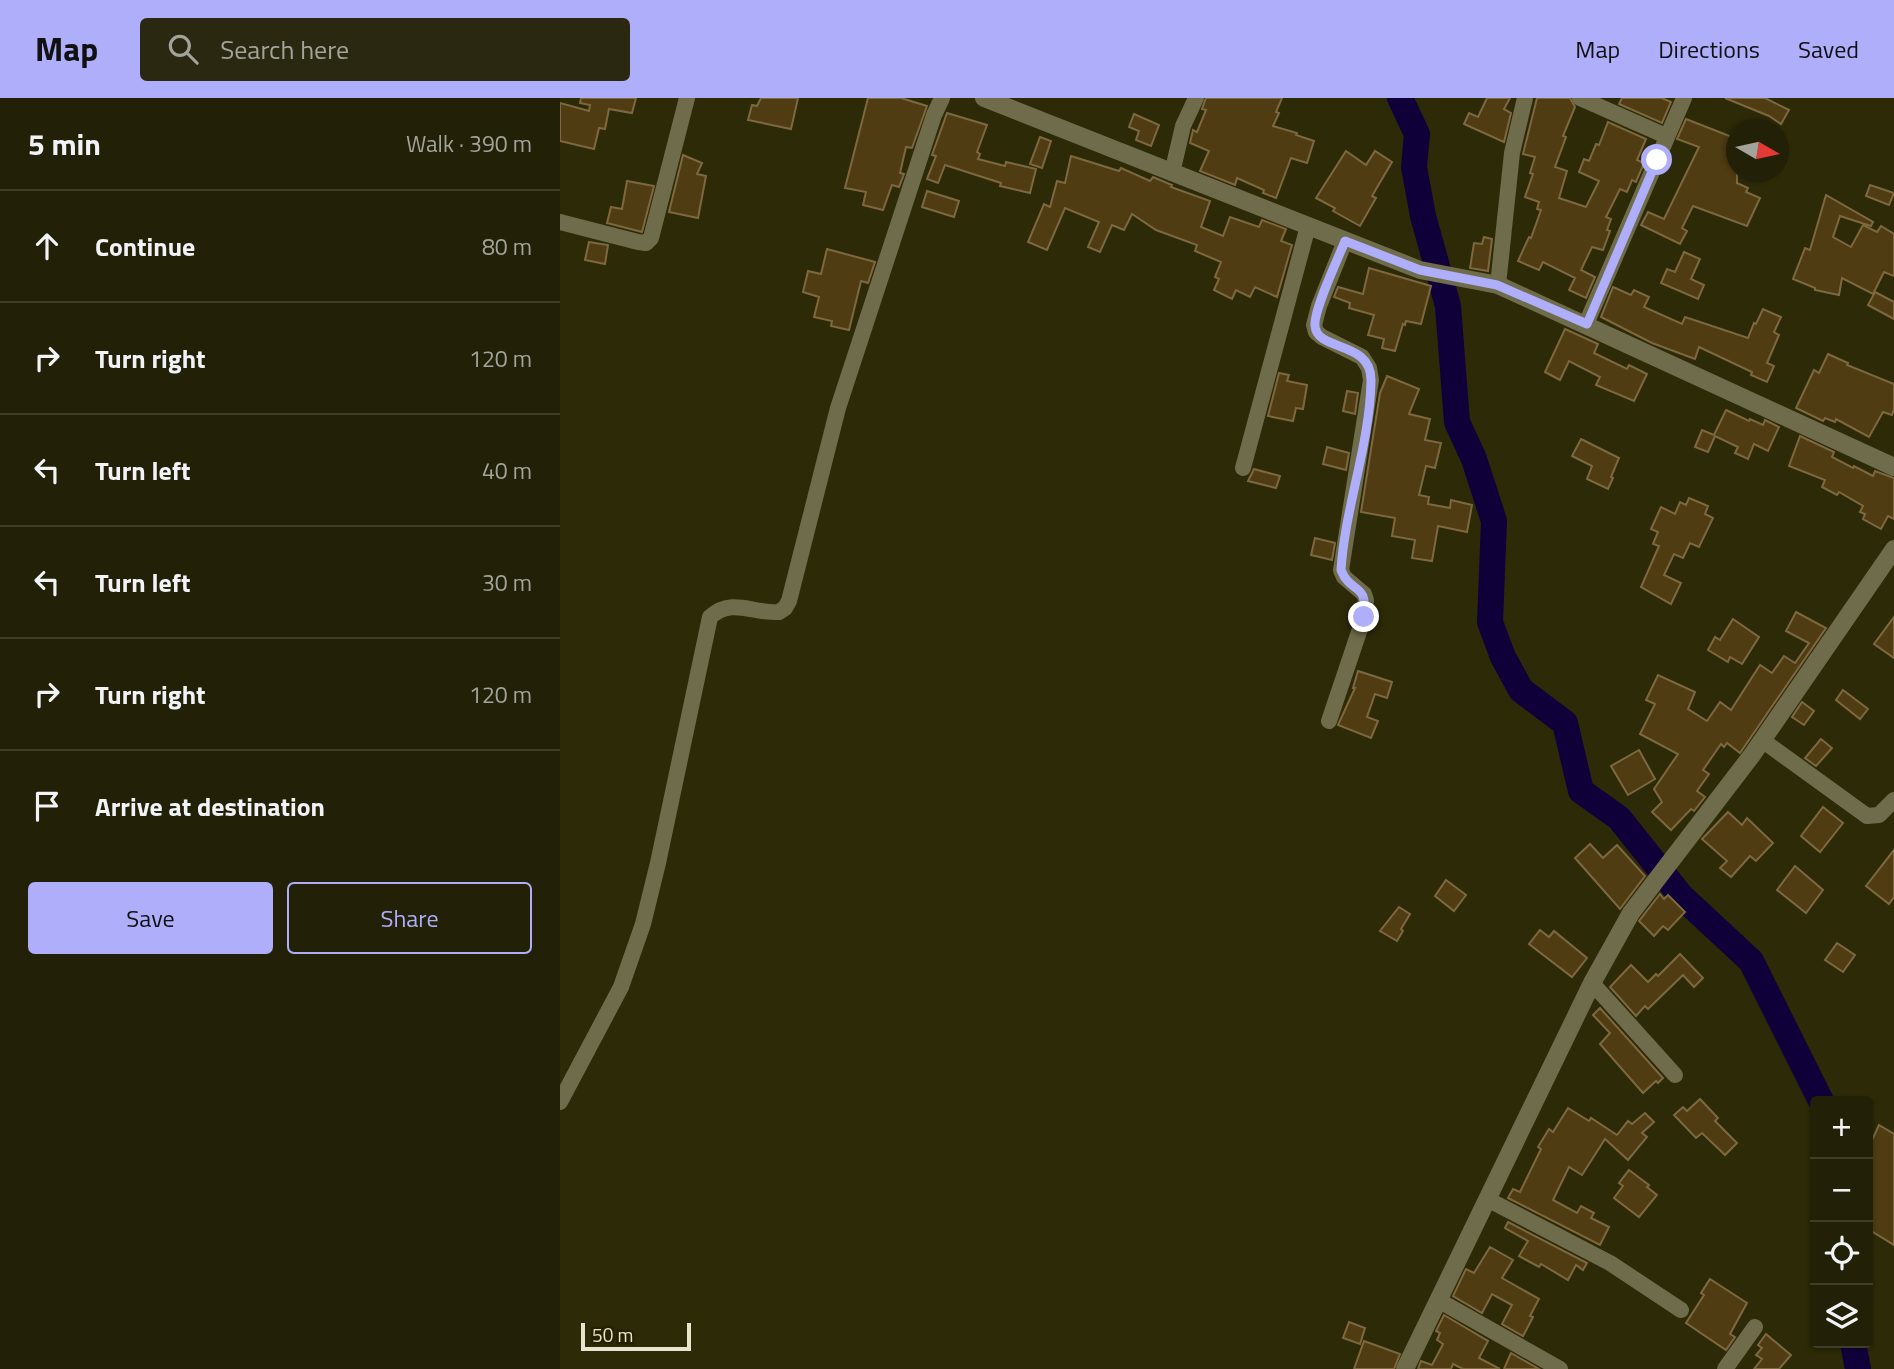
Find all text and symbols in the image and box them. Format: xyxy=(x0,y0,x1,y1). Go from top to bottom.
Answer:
search box xyxy=(140,18,630,81)
text: Map xyxy=(35,24,98,74)
icon: search xyxy=(164,30,202,68)
text: Search here xyxy=(220,30,349,69)
text: Map xyxy=(1575,31,1620,67)
text: Directions xyxy=(1658,31,1760,67)
text: Saved xyxy=(1798,31,1859,67)
north arrow xyxy=(1726,119,1789,182)
text: 5 min xyxy=(28,121,101,167)
text: Walk · 390 m xyxy=(406,126,532,161)
route start xyxy=(1641,144,1672,175)
icon: ahead xyxy=(28,227,66,265)
text: Continue xyxy=(95,227,195,266)
text: 80 m xyxy=(482,229,532,264)
icon: right xyxy=(28,339,66,377)
text: Turn right xyxy=(95,339,206,378)
text: 120 m xyxy=(469,341,532,376)
icon: left xyxy=(28,451,66,489)
text: Turn left xyxy=(95,451,190,490)
text: 40 m xyxy=(482,453,532,488)
icon: left xyxy=(28,563,66,601)
text: Turn left xyxy=(95,563,190,602)
text: 30 m xyxy=(482,565,532,600)
route end xyxy=(1348,601,1379,632)
icon: right xyxy=(28,675,66,713)
text: Turn right xyxy=(95,675,206,714)
text: 120 m xyxy=(469,677,532,712)
icon: arrive xyxy=(28,787,66,825)
text: Arrive at destination xyxy=(95,787,325,826)
button: Save xyxy=(28,882,273,954)
button: Share xyxy=(287,882,532,954)
map controls xyxy=(1810,1096,1873,1348)
button: + xyxy=(1810,1096,1873,1159)
button: − xyxy=(1810,1159,1873,1222)
button: locate xyxy=(1810,1222,1873,1285)
button: layers xyxy=(1810,1285,1873,1348)
scale bar xyxy=(581,1320,691,1352)
text: 50 m xyxy=(592,1320,633,1349)

